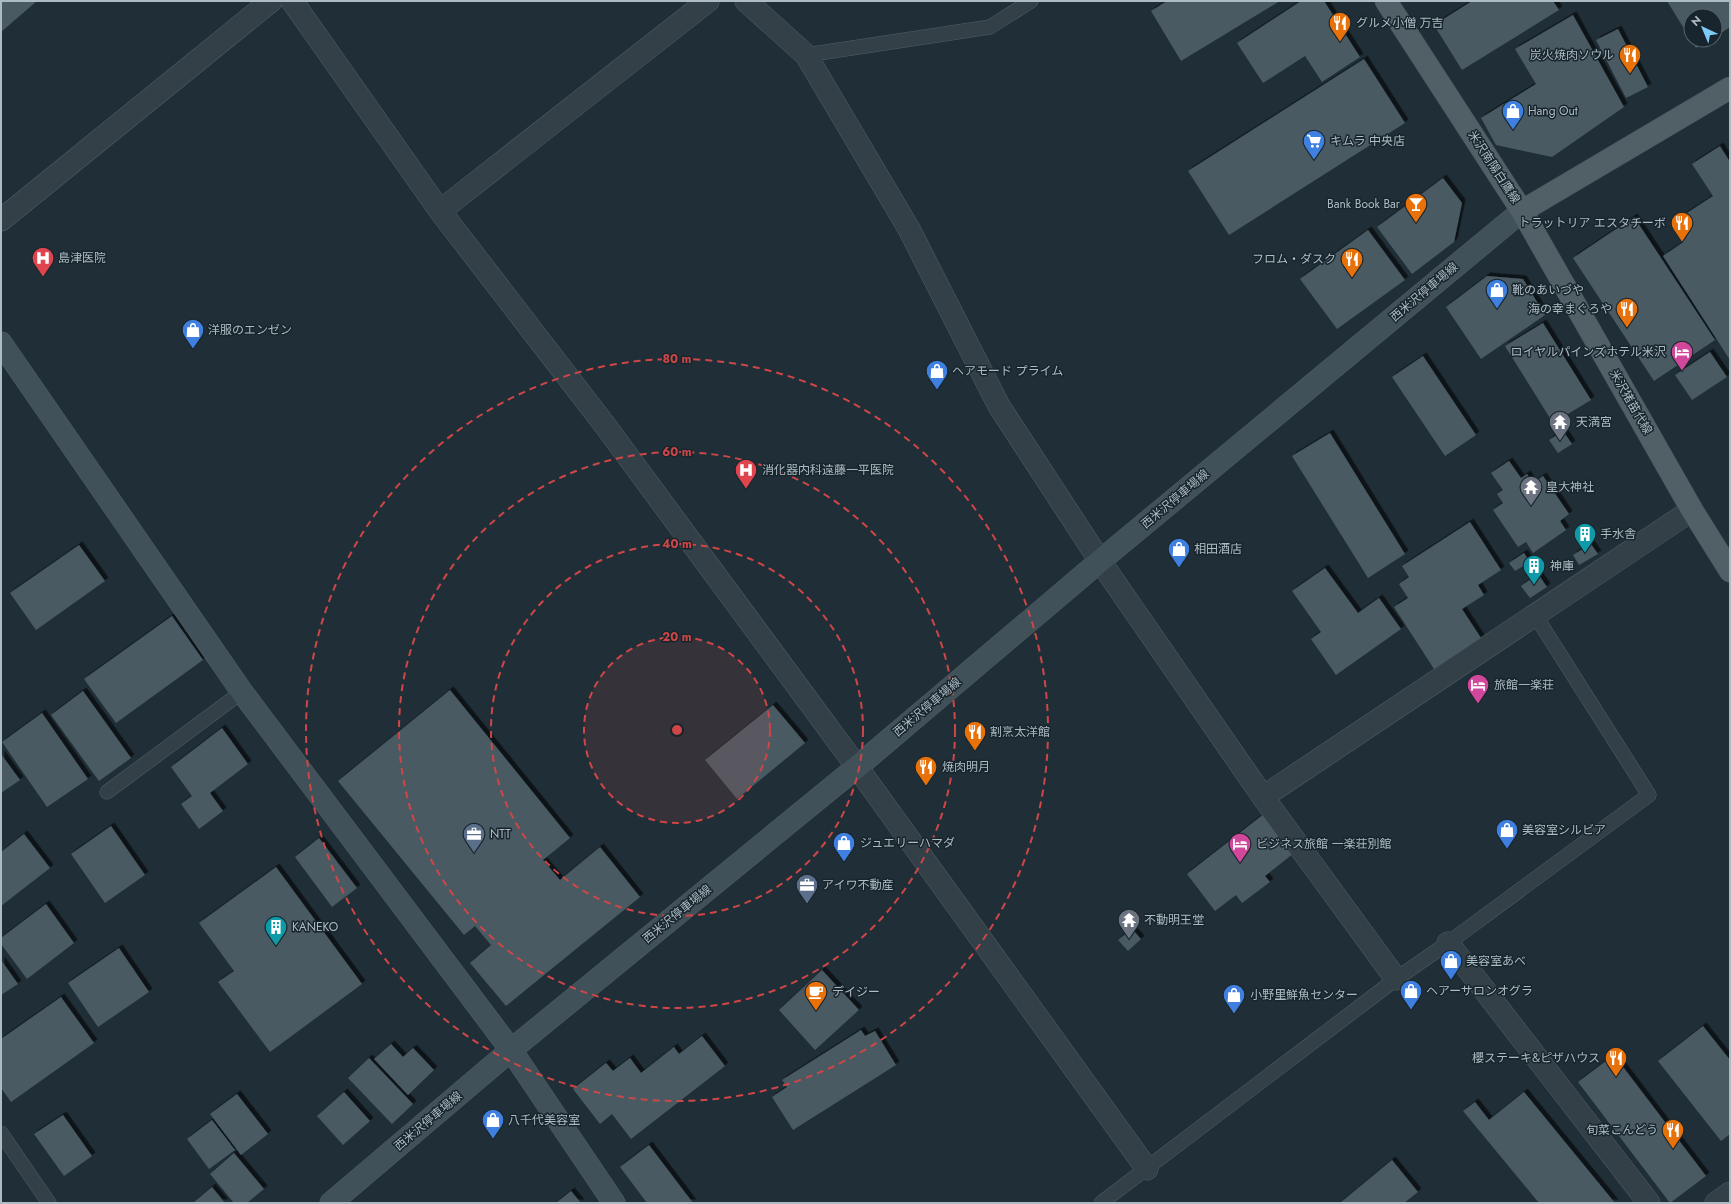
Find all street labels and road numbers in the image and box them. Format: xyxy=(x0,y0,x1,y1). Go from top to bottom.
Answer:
street label: 米沢南陽白鷹線 xyxy=(1464,127,1524,207)
street label: 西米沢停車場線 xyxy=(1386,258,1462,326)
street label: 米沢猪苗代線 xyxy=(1605,366,1657,438)
street label: 西米沢停車場線 xyxy=(1137,465,1213,533)
street label: 西米沢停車場線 xyxy=(889,673,965,741)
street label: 西米沢停車場線 xyxy=(639,881,715,947)
street label: 西米沢停車場線 xyxy=(390,1087,466,1155)

